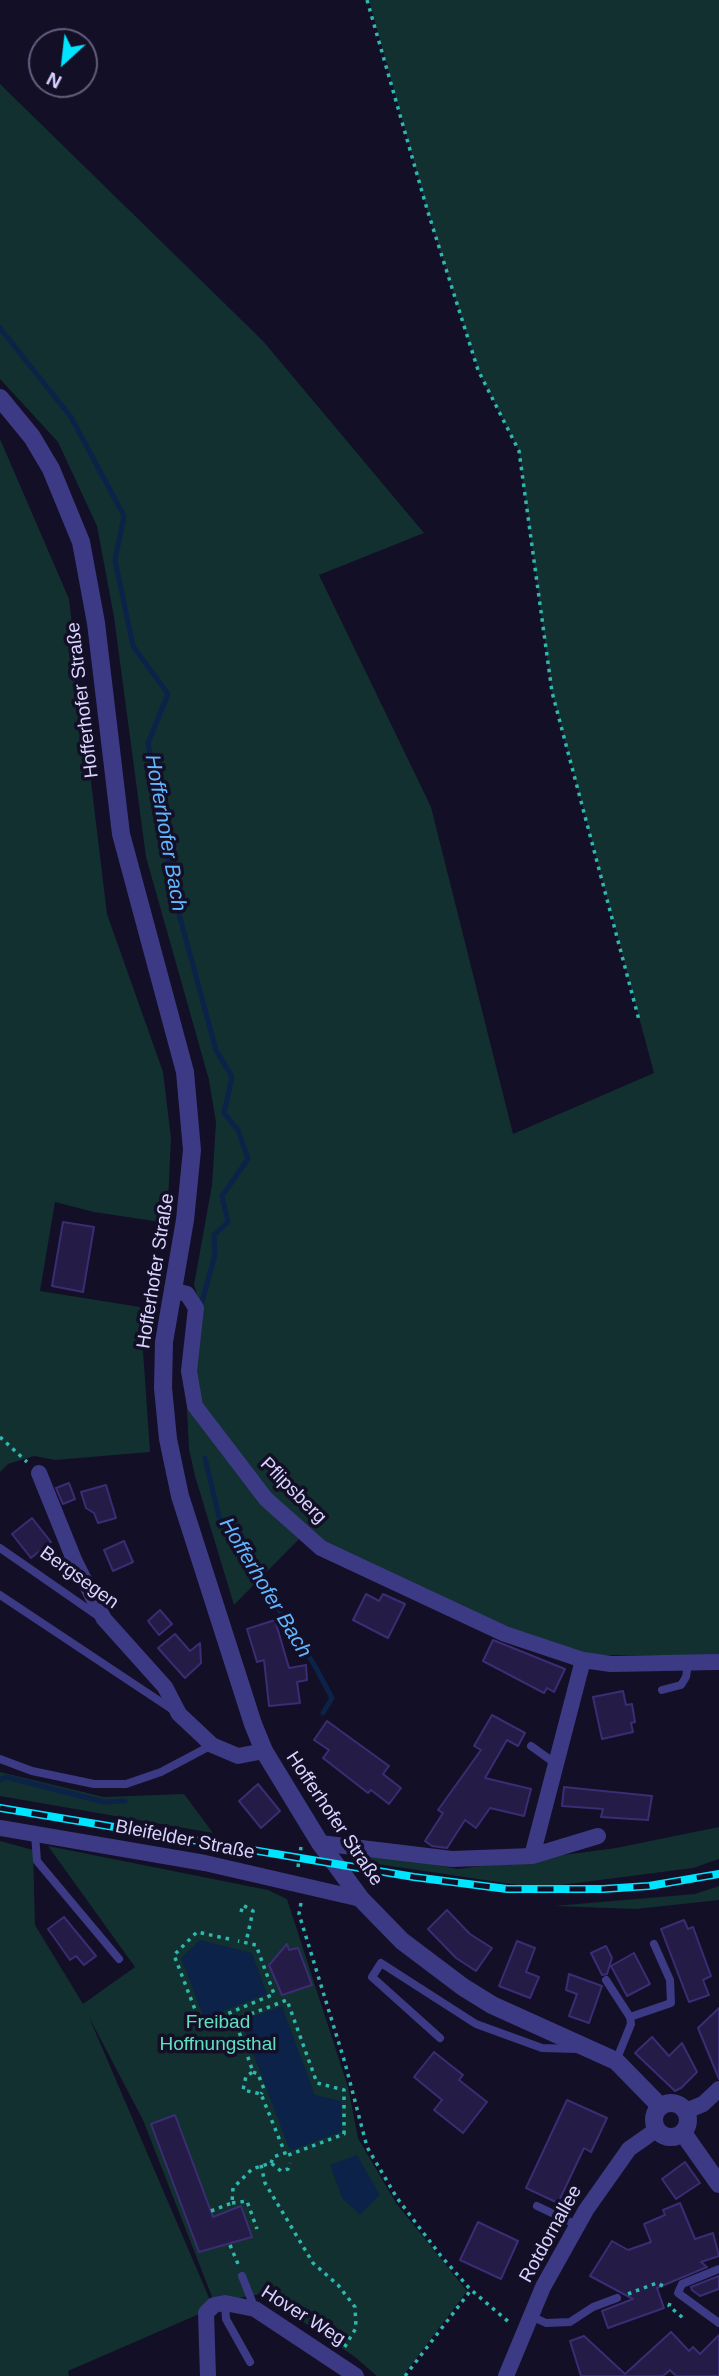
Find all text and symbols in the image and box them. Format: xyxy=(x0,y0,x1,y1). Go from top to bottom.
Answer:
north arrow xyxy=(28,28,98,98)
text: N xyxy=(43,68,65,93)
street label: Hofferhofer Straße xyxy=(62,621,104,779)
water label: Hofferhofer Bach xyxy=(139,753,191,913)
street label: Hofferhofer Straße xyxy=(132,1192,180,1350)
street label: Pflipsberg xyxy=(255,1453,331,1529)
water label: Hofferhofer Bach xyxy=(213,1513,317,1663)
street label: Bergsegen xyxy=(35,1542,123,1614)
street label: Hofferhofer Straße xyxy=(281,1748,387,1890)
street label: Bleifelder Straße xyxy=(113,1815,257,1865)
park label: Freibad Hoffnungsthal xyxy=(160,2012,276,2056)
street label: Rotdornallee xyxy=(515,2181,587,2287)
street label: Hover Weg xyxy=(257,2281,349,2351)

